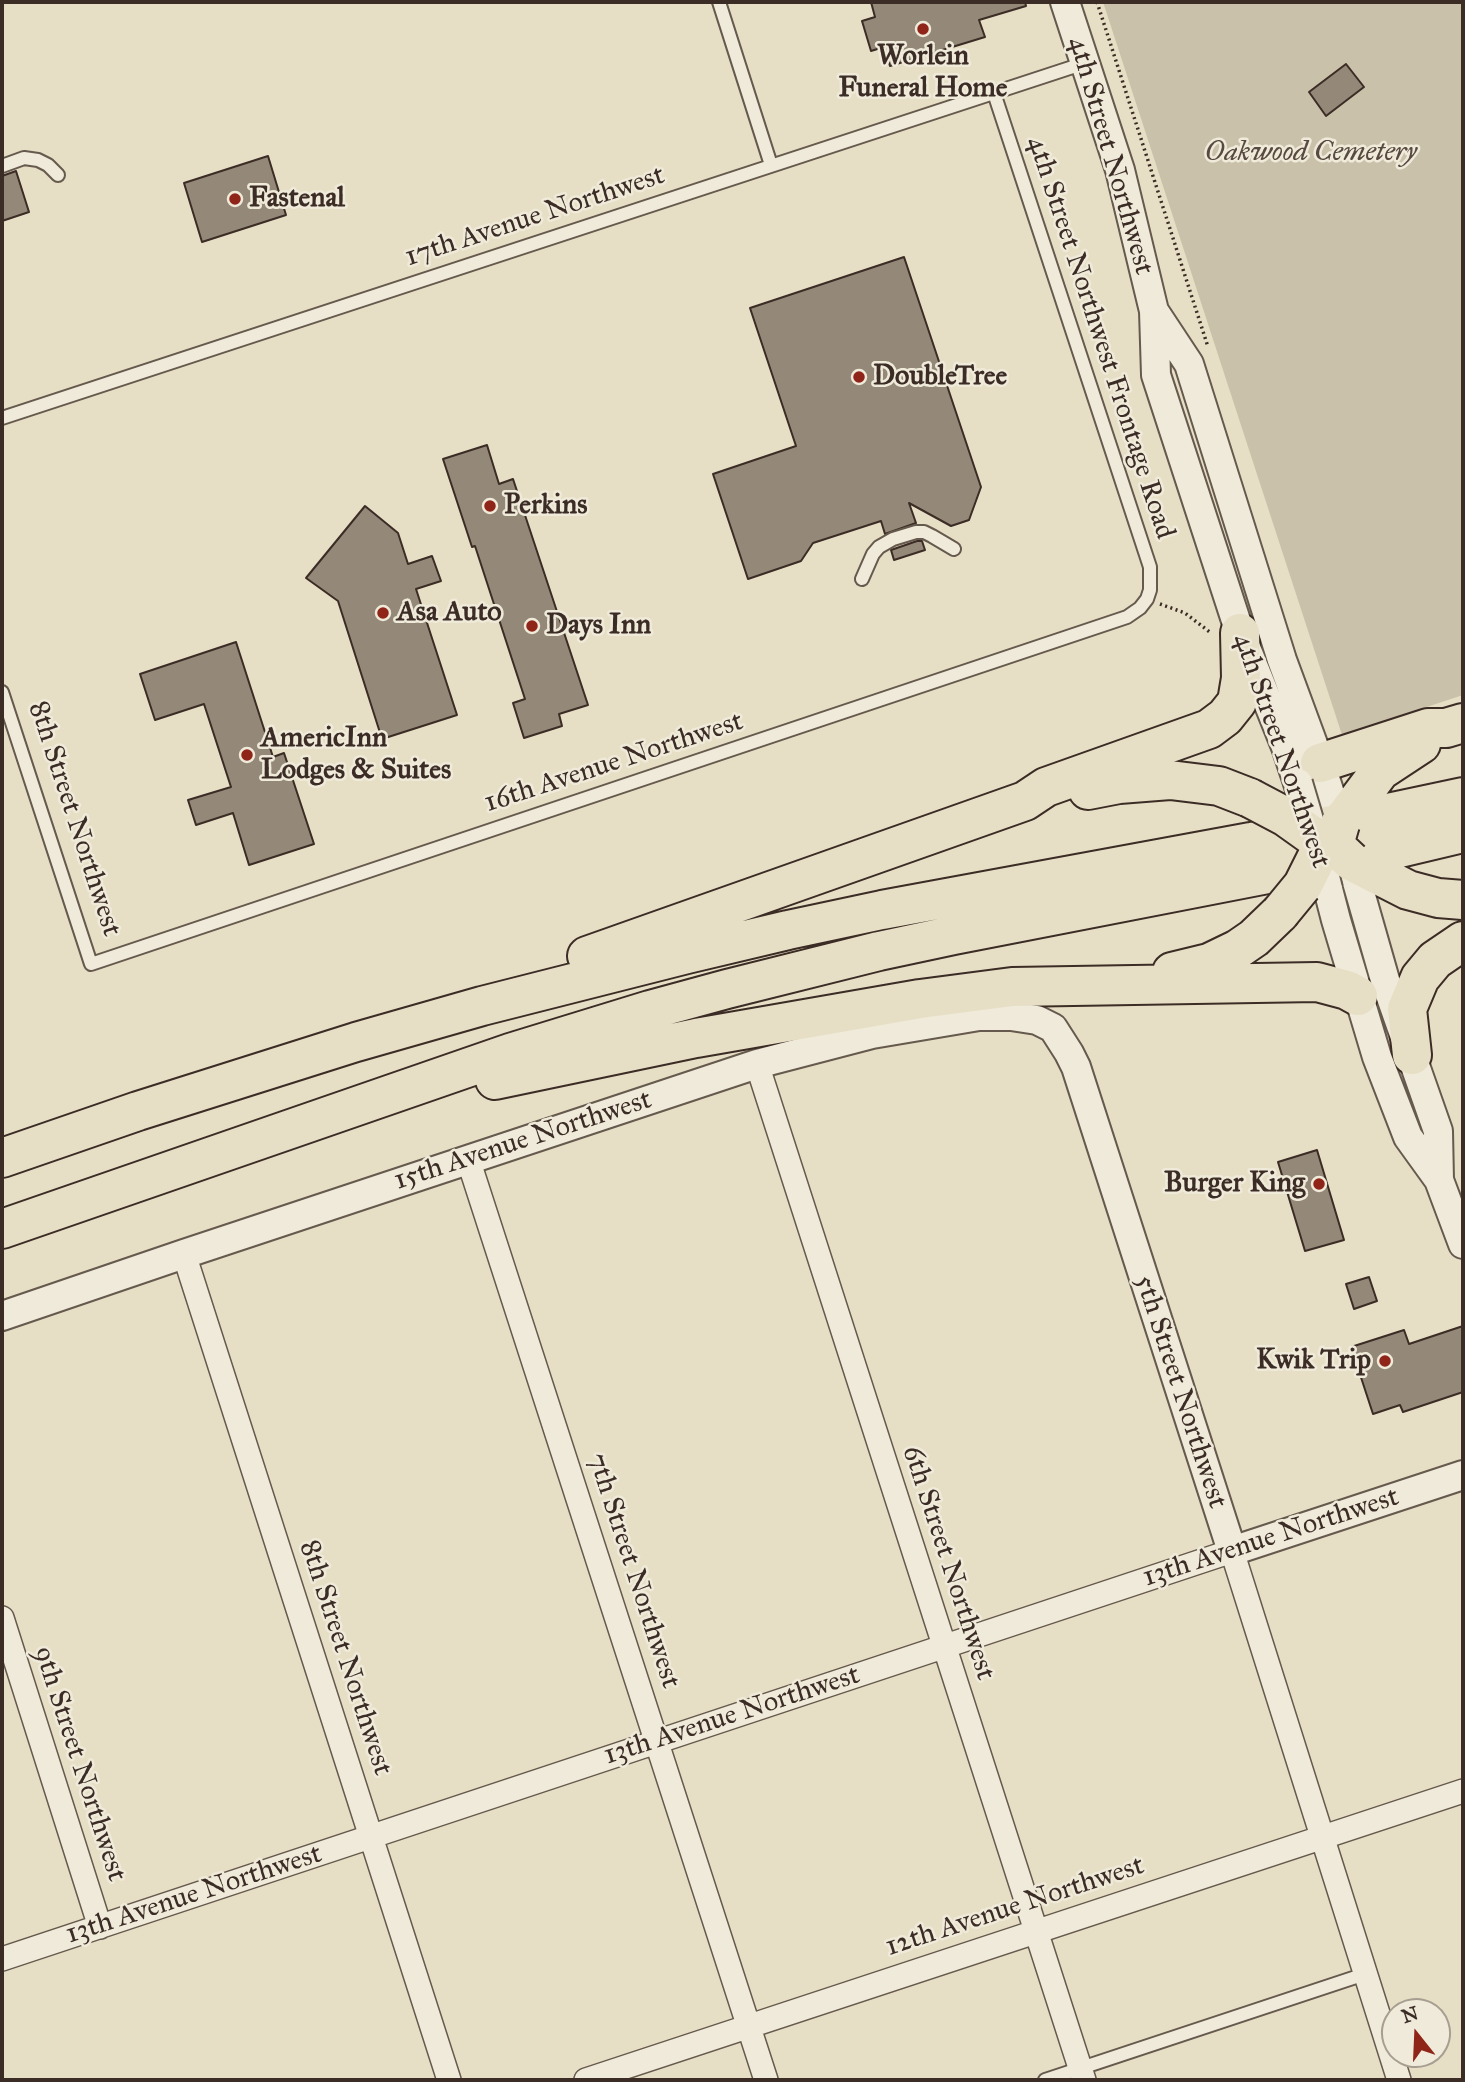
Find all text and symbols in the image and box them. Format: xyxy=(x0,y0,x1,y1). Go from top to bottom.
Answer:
marker: Worlein Funeral Home xyxy=(915,21,931,37)
street label: 4th Street Northwest xyxy=(1060,33,1160,279)
place label: Worlein Funeral Home xyxy=(839,40,1007,106)
street label: 4th Street Northwest Frontage Road xyxy=(1019,132,1181,544)
park label: Oakwood Cemetery xyxy=(1205,136,1417,170)
street label: 17th Avenue Northwest xyxy=(401,159,669,275)
place label: Fastenal xyxy=(249,182,345,216)
marker: Fastenal xyxy=(227,191,243,207)
place label: DoubleTree xyxy=(873,360,1007,394)
marker: DoubleTree xyxy=(851,369,867,385)
place label: Perkins xyxy=(504,489,587,523)
marker: Perkins xyxy=(482,498,498,514)
place label: Asa Auto xyxy=(397,596,502,630)
marker: Asa Auto xyxy=(375,605,391,621)
place label: Days Inn xyxy=(546,609,651,643)
marker: Days Inn xyxy=(524,618,540,634)
street label: 4th Street Northwest xyxy=(1225,629,1337,873)
street label: 8th Street Northwest xyxy=(20,697,128,941)
street label: 16th Avenue Northwest xyxy=(480,705,748,821)
place label: AmericInn Lodges & Suites xyxy=(261,722,451,788)
marker: AmericInn Lodges & Suites xyxy=(239,747,255,763)
street label: 15th Avenue Northwest xyxy=(390,1084,656,1198)
place label: Burger King xyxy=(1164,1167,1305,1201)
marker: Burger King xyxy=(1311,1176,1327,1192)
street label: 5th Street Northwest xyxy=(1126,1271,1234,1513)
place label: Kwik Trip xyxy=(1256,1344,1371,1378)
marker: Kwik Trip xyxy=(1377,1353,1393,1369)
street label: 6th Street Northwest xyxy=(894,1442,1002,1684)
street label: 7th Street Northwest xyxy=(579,1449,687,1693)
street label: 13th Avenue Northwest xyxy=(1139,1481,1403,1595)
street label: 8th Street Northwest xyxy=(291,1536,399,1780)
street label: 9th Street Northwest xyxy=(25,1642,133,1886)
street label: 13th Avenue Northwest xyxy=(600,1659,864,1773)
street label: 13th Avenue Northwest xyxy=(62,1838,326,1952)
street label: 12th Avenue Northwest xyxy=(882,1849,1148,1965)
north arrow xyxy=(1381,1998,1451,2068)
text: N xyxy=(1399,2001,1421,2028)

